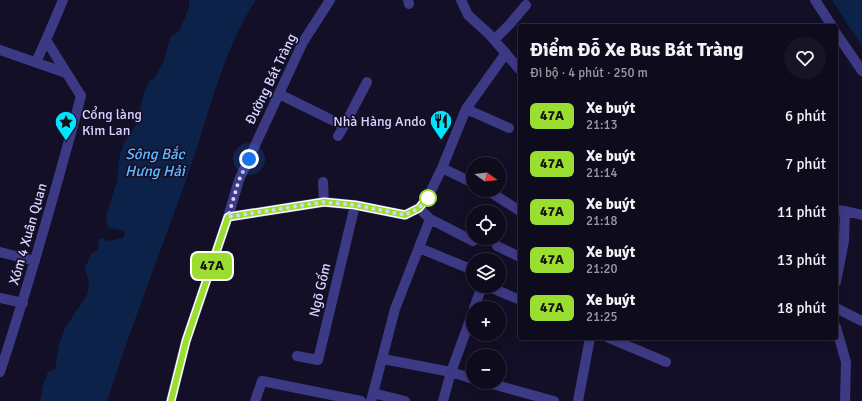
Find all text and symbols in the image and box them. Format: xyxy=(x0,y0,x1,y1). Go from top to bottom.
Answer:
street label: Đường Bát Tràng xyxy=(242,31,300,127)
button: heart xyxy=(784,37,826,79)
text: Điểm Đỗ Xe Bus Bát Tràng xyxy=(530,38,743,62)
text: Đi bộ · 4 phút · 250 m xyxy=(530,65,648,81)
text: Xe buýt xyxy=(586,99,635,117)
place label: Cổng làng Kim Lan xyxy=(82,106,142,139)
text: 47A xyxy=(540,107,564,124)
text: 6 phút xyxy=(785,107,826,125)
restaurant icon: Nhà Hàng Ando xyxy=(428,108,454,141)
place icon: Cổng làng Kim Lan xyxy=(53,109,79,142)
place label: Nhà Hàng Ando xyxy=(333,113,426,130)
text: 21:13 xyxy=(586,117,618,133)
water label: Sông Bắc Hưng Hải xyxy=(125,145,187,180)
text: Xe buýt xyxy=(586,147,635,165)
your location xyxy=(239,149,259,169)
text: 47A xyxy=(540,155,564,172)
text: 7 phút xyxy=(785,155,826,173)
north arrow xyxy=(466,157,506,197)
map controls xyxy=(466,157,506,389)
text: 21:14 xyxy=(586,165,618,181)
street label: Xóm 4 Xuân Quan xyxy=(5,181,51,287)
unlabelled marker xyxy=(419,189,437,207)
text: Xe buýt xyxy=(586,195,635,213)
text: 47A xyxy=(540,203,564,220)
text: 11 phút xyxy=(777,203,826,221)
button: locate xyxy=(466,205,506,245)
text: 21:18 xyxy=(586,213,618,229)
text: Xe buýt xyxy=(586,243,635,261)
text: 47A xyxy=(540,251,564,268)
text: 13 phút xyxy=(777,251,826,269)
line badge: 47A xyxy=(189,253,235,279)
button: layers xyxy=(466,253,506,293)
text: 47A xyxy=(200,257,224,274)
street label: Ngõ Gốm xyxy=(306,261,334,319)
text: 21:20 xyxy=(586,261,618,277)
text: Xe buýt xyxy=(586,291,635,309)
text: 47A xyxy=(540,299,564,316)
text: 18 phút xyxy=(777,299,826,317)
button: + xyxy=(466,301,506,341)
text: 21:25 xyxy=(586,309,618,325)
button: − xyxy=(466,349,506,389)

